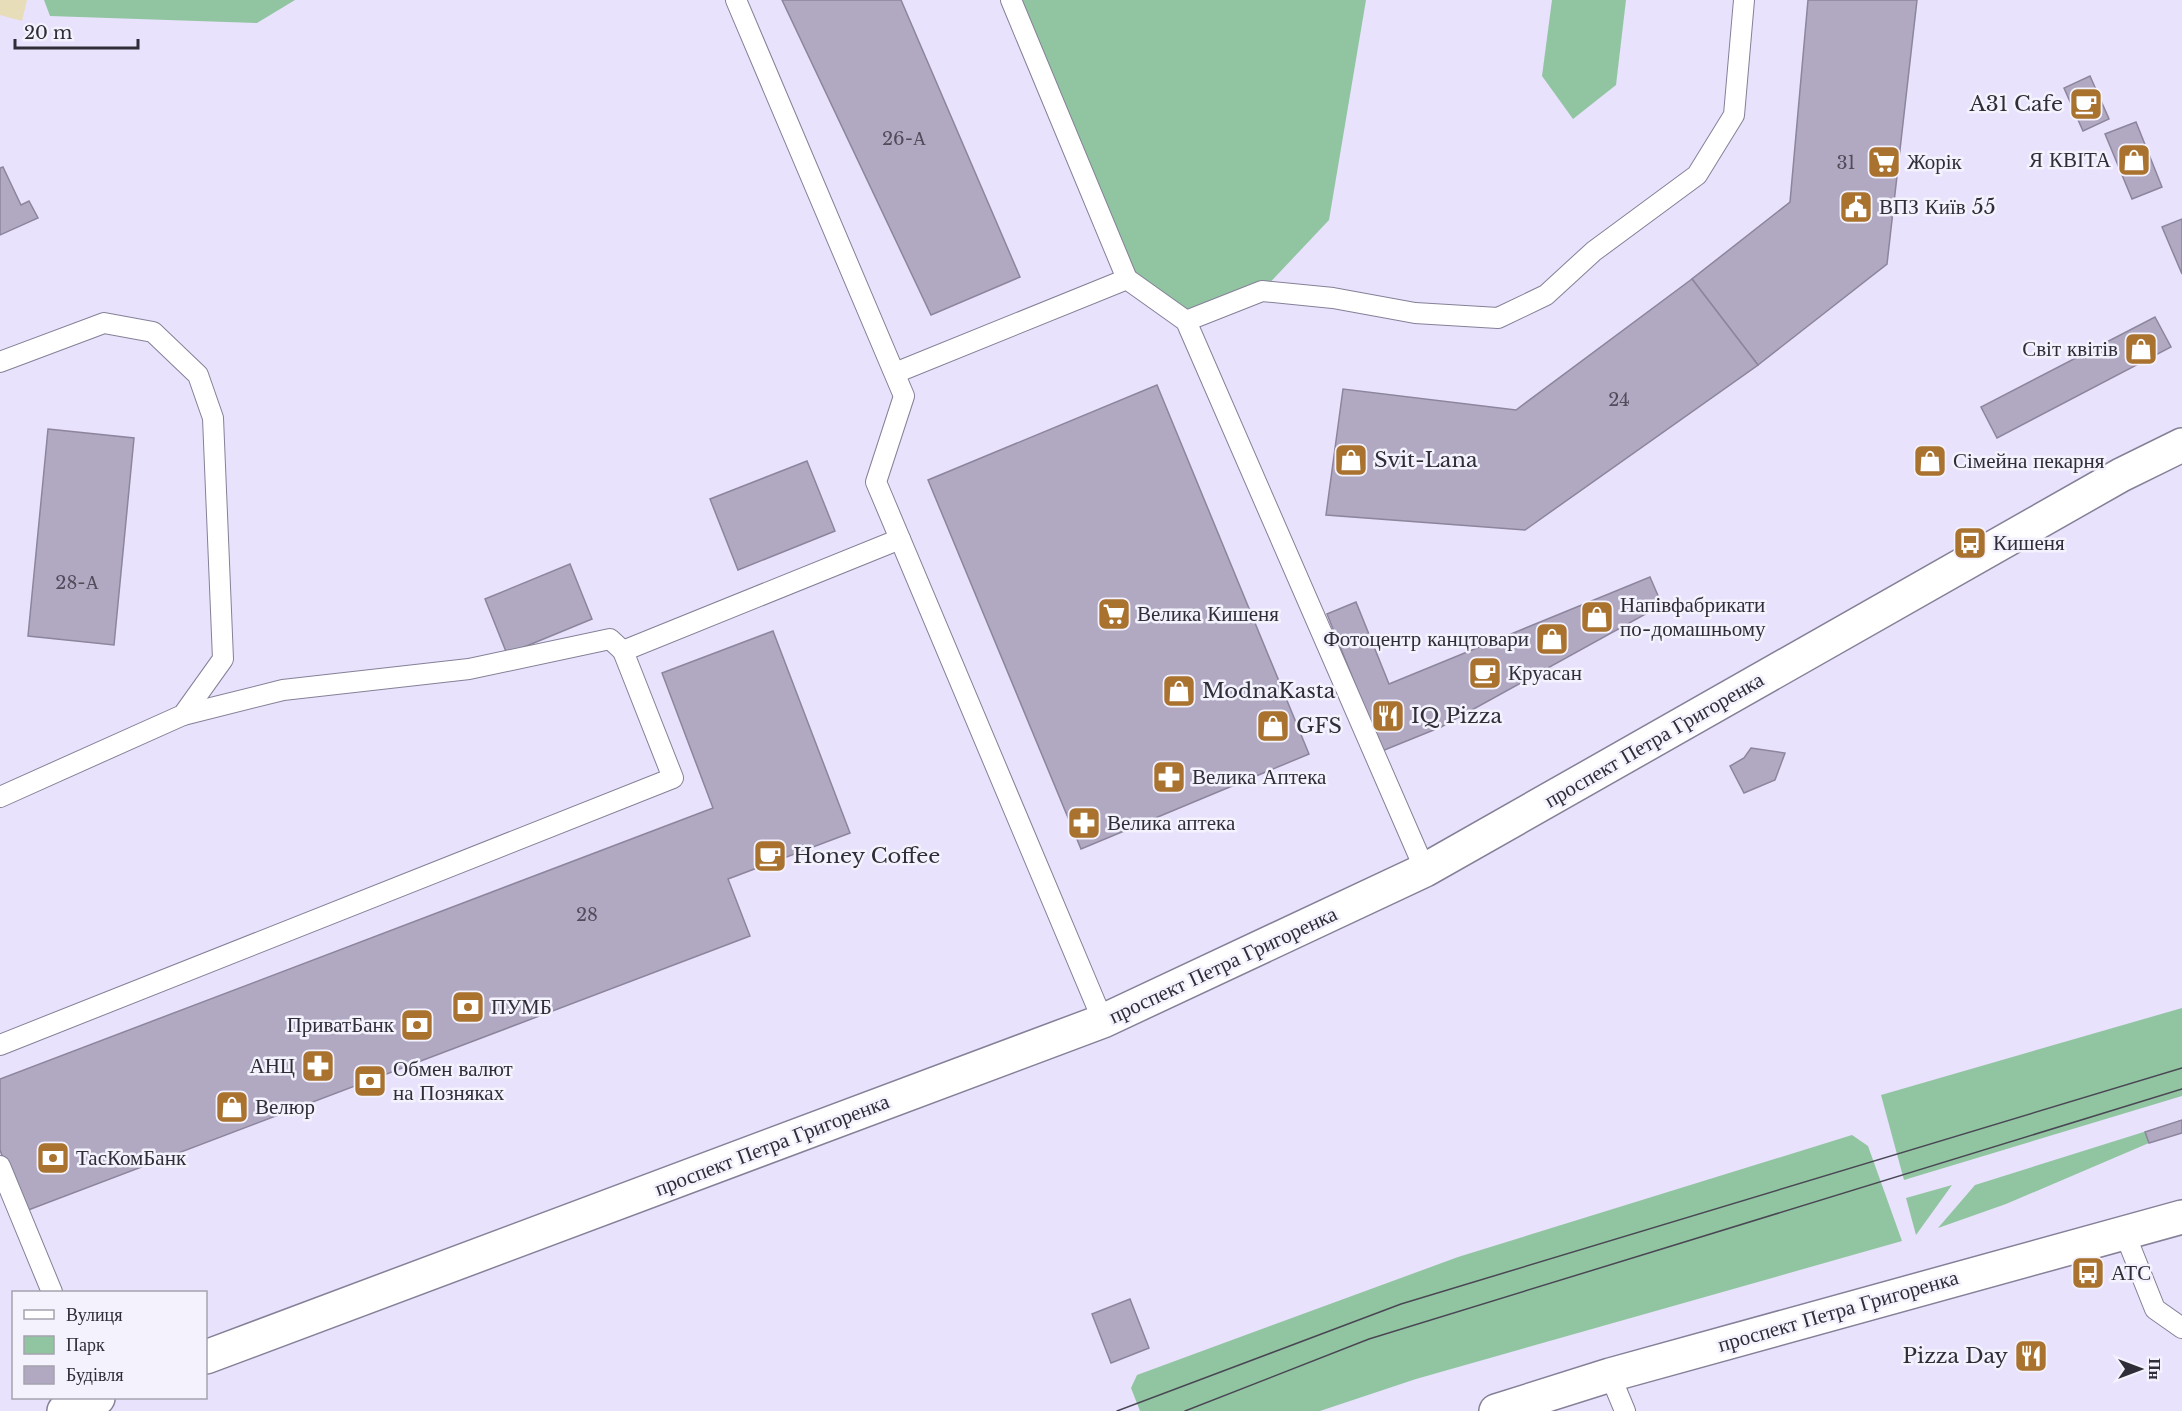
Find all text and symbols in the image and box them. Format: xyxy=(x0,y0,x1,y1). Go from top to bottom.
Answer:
scale bar xyxy=(15,12,138,50)
text: 20 m xyxy=(24,22,72,44)
cafe icon: A31 Cafe xyxy=(2068,86,2104,122)
place label: A31 Cafe xyxy=(1969,91,2063,117)
house number: 26-А xyxy=(882,128,926,150)
shop icon: Я КВІТА xyxy=(2116,142,2152,178)
supermarket icon: Жорік xyxy=(1866,144,1902,180)
place label: Я КВІТА xyxy=(2029,147,2112,173)
place label: Жорік xyxy=(1907,149,1963,175)
house number: 31 xyxy=(1836,152,1856,174)
public building icon: ВПЗ Київ 55 xyxy=(1838,189,1874,225)
place label: ВПЗ Київ 55 xyxy=(1879,194,1996,220)
shop icon: Світ квітів xyxy=(2123,331,2159,367)
place label: Світ квітів xyxy=(2022,336,2118,362)
house number: 24 xyxy=(1608,389,1630,411)
shop icon: Svit-Lana xyxy=(1333,442,1369,478)
shop icon: Сімейна пекарня xyxy=(1912,443,1948,479)
place label: Svit-Lana xyxy=(1374,447,1478,473)
place label: Сімейна пекарня xyxy=(1953,448,2105,474)
bus stop icon: Кишеня xyxy=(1952,525,1988,561)
place label: Кишеня xyxy=(1993,530,2065,556)
house number: 28-А xyxy=(55,572,99,594)
place label: Напівфабрикати по-домашньому xyxy=(1620,592,1766,642)
supermarket icon: Велика Кишеня xyxy=(1096,596,1132,632)
shop icon: Напівфабрикати по-домашньому xyxy=(1579,599,1615,635)
place label: Велика Кишеня xyxy=(1137,601,1279,627)
shop icon: Фотоцентр канцтовари xyxy=(1534,621,1570,657)
place label: Фотоцентр канцтовари xyxy=(1323,626,1529,652)
cafe icon: Круасан xyxy=(1467,655,1503,691)
place label: Круасан xyxy=(1508,660,1582,686)
street label: проспект Петра Григоренка xyxy=(1540,666,1769,813)
shop icon: ModnaKasta xyxy=(1161,673,1197,709)
place label: ModnaKasta xyxy=(1202,678,1336,704)
restaurant icon: IQ Pizza xyxy=(1370,698,1406,734)
place label: IQ Pizza xyxy=(1411,703,1502,729)
shop icon: GFS xyxy=(1255,708,1291,744)
place label: GFS xyxy=(1296,713,1342,739)
pharmacy icon: Велика Аптека xyxy=(1151,759,1187,795)
place label: Велика Аптека xyxy=(1192,764,1327,790)
pharmacy icon: Велика аптека xyxy=(1066,805,1102,841)
place label: Велика аптека xyxy=(1107,810,1236,836)
cafe icon: Honey Coffee xyxy=(752,838,788,874)
place label: Honey Coffee xyxy=(793,843,940,869)
street label: проспект Петра Григоренка xyxy=(1105,900,1342,1029)
house number: 28 xyxy=(576,904,598,926)
bank icon: ПУМБ xyxy=(450,989,486,1025)
place label: ПУМБ xyxy=(491,994,552,1020)
bank icon: ПриватБанк xyxy=(399,1007,435,1043)
place label: ПриватБанк xyxy=(287,1012,395,1038)
pharmacy icon: АНЦ xyxy=(300,1048,336,1084)
place label: АНЦ xyxy=(250,1053,295,1079)
place label: Обмен валют на Позняках xyxy=(393,1056,513,1106)
bank icon: Обмен валют на Позняках xyxy=(352,1063,388,1099)
street label: проспект Петра Григоренка xyxy=(651,1088,893,1202)
shop icon: Велюр xyxy=(214,1089,250,1125)
place label: Велюр xyxy=(255,1094,315,1120)
bank icon: ТасКомБанк xyxy=(35,1140,71,1176)
place label: ТасКомБанк xyxy=(76,1145,187,1171)
bus stop icon: АТС xyxy=(2070,1255,2106,1291)
place label: АТС xyxy=(2111,1260,2151,1286)
street label: проспект Петра Григоренка xyxy=(1715,1264,1962,1358)
legend xyxy=(12,1291,207,1399)
text: Вулиця xyxy=(66,1304,123,1326)
text: Парк xyxy=(66,1334,105,1356)
restaurant icon: Pizza Day xyxy=(2013,1338,2049,1374)
north arrow xyxy=(2110,1339,2170,1399)
place label: Pizza Day xyxy=(1903,1343,2009,1369)
text: Пн xyxy=(2145,1358,2165,1380)
text: Будівля xyxy=(66,1364,123,1386)

